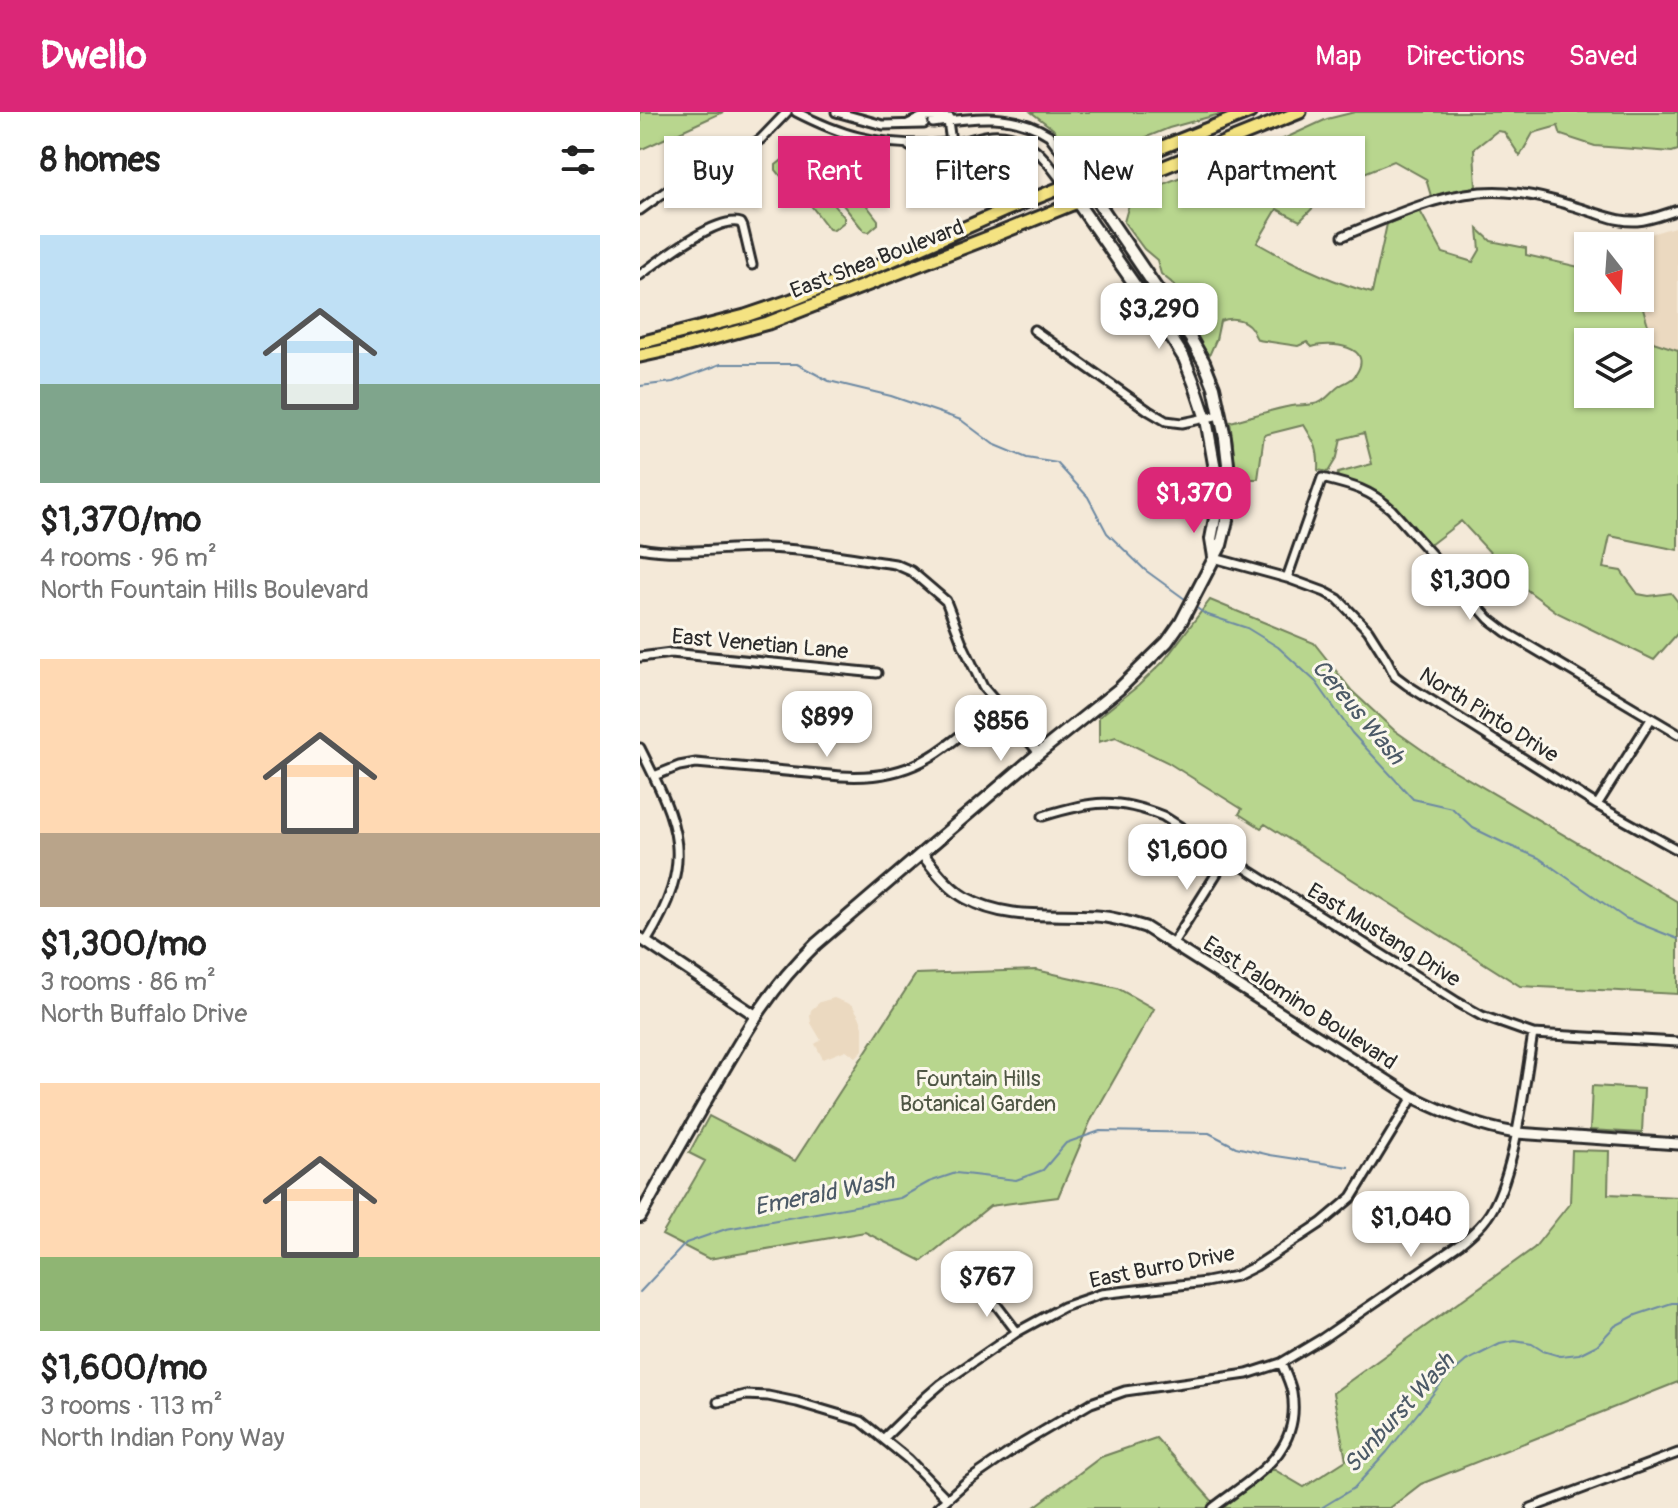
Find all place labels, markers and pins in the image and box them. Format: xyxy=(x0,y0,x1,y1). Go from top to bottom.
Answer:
pin: $3,290 xyxy=(1094,283,1224,351)
pin: $1,370 xyxy=(1129,467,1259,535)
pin: $1,300 xyxy=(1405,554,1535,622)
pin: $899 xyxy=(780,691,874,759)
pin: $856 xyxy=(954,695,1048,763)
pin: $1,600 xyxy=(1122,824,1252,892)
pin: $1,040 xyxy=(1346,1191,1476,1259)
pin: $767 xyxy=(940,1251,1034,1319)

